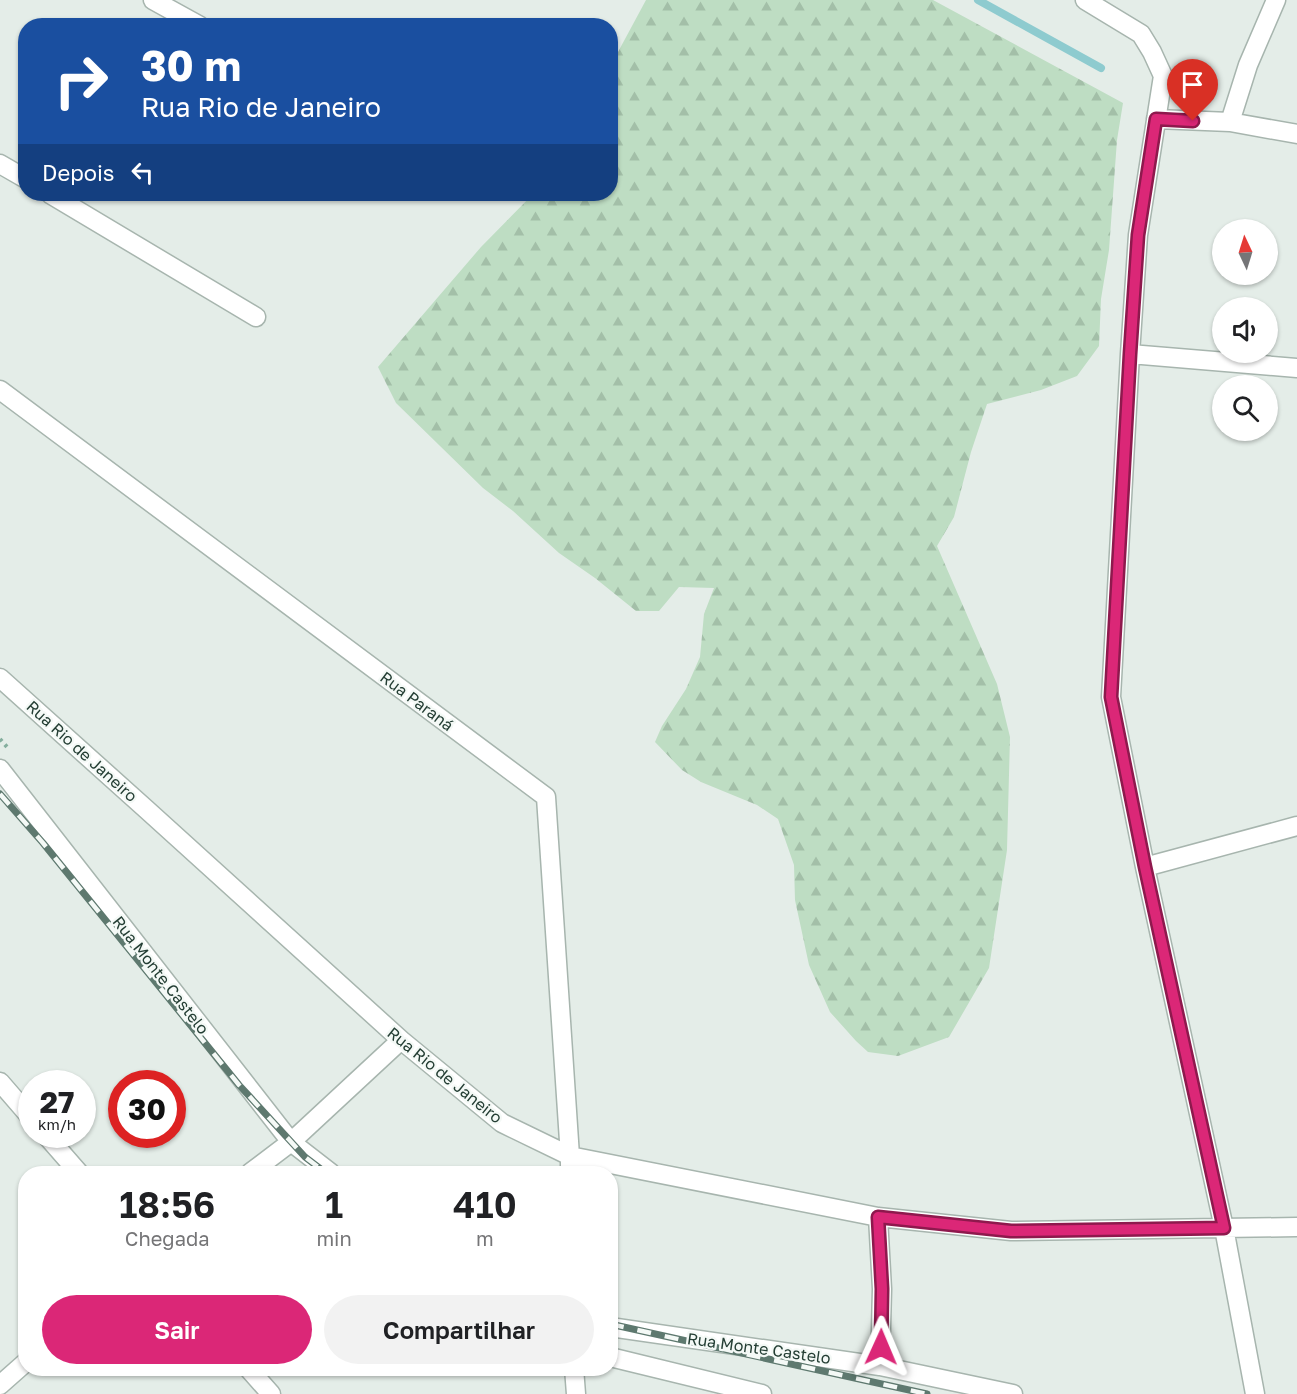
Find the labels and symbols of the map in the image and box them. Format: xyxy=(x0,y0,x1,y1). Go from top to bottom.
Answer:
pin xyxy=(1167,59,1218,121)
north arrow xyxy=(1212,219,1278,285)
street label: Rua Paraná xyxy=(376,667,458,735)
street label: Rua Rio de Janeiro xyxy=(22,696,142,806)
street label: Rua Monte Castelo xyxy=(109,912,213,1038)
street label: Rua Rio de Janeiro xyxy=(383,1022,507,1128)
speed limit sign: 30 xyxy=(108,1070,186,1148)
position arrow xyxy=(849,1315,913,1379)
street label: Rua Monte Castelo xyxy=(686,1328,832,1368)

